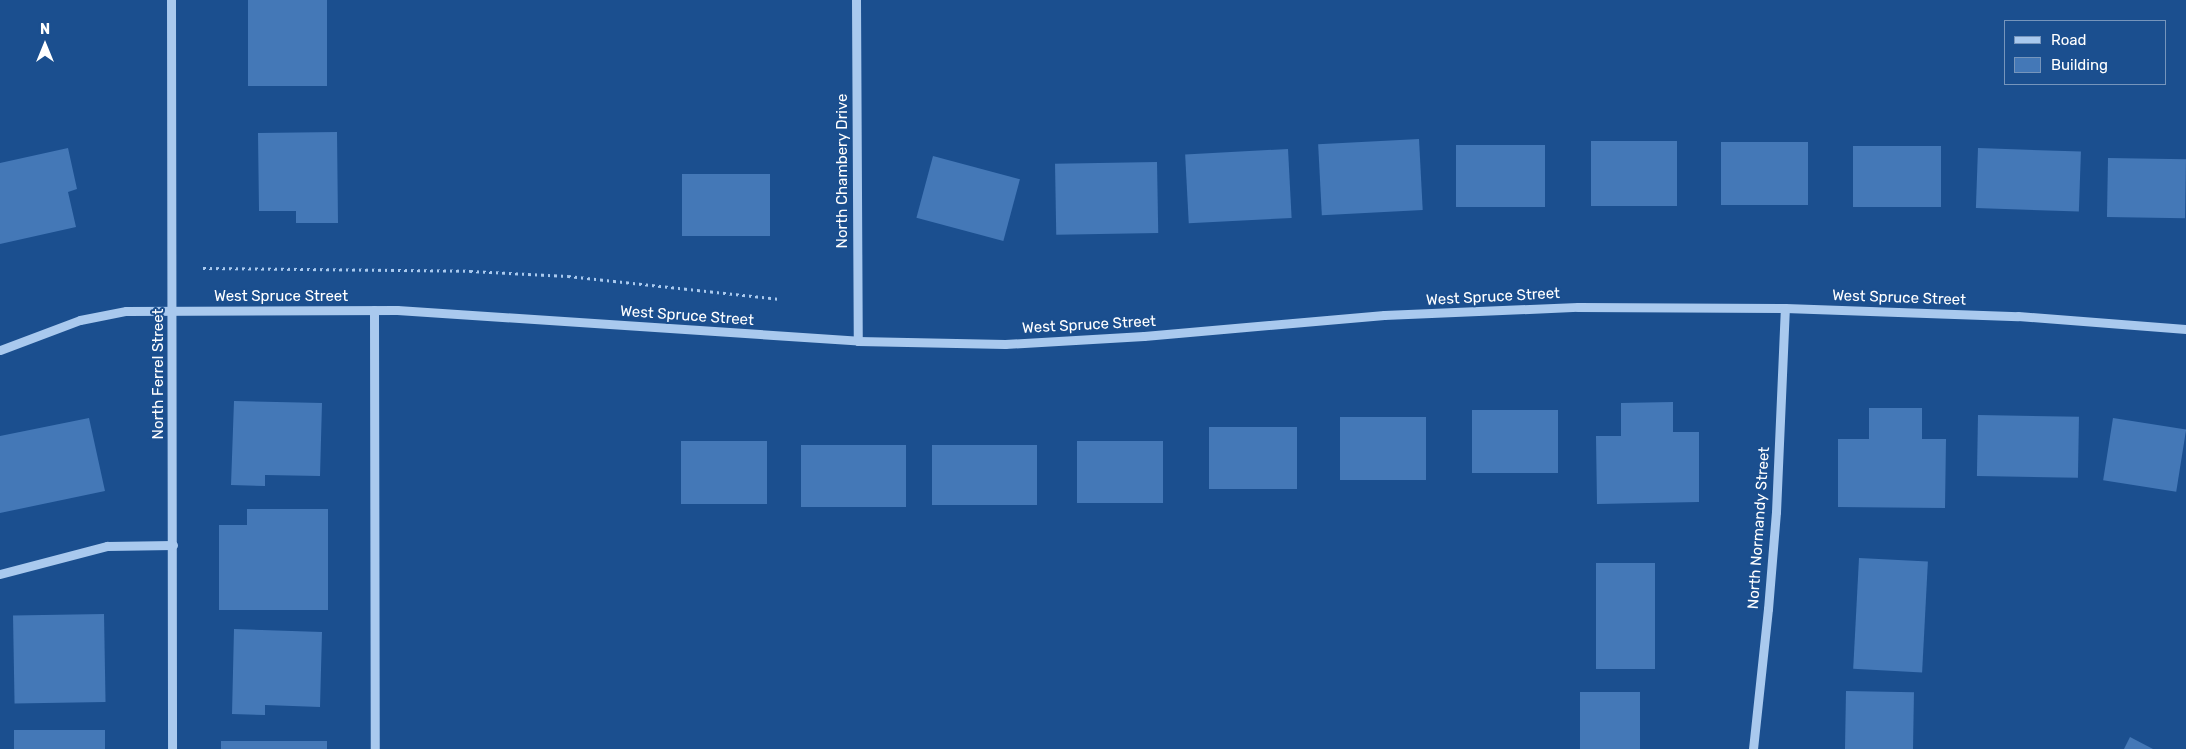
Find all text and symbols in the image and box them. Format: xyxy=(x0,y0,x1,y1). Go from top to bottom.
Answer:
north arrow xyxy=(20,20,70,70)
legend xyxy=(2004,20,2166,85)
text: N xyxy=(40,21,50,38)
text: Road xyxy=(2051,31,2087,49)
text: Building xyxy=(2051,56,2108,74)
street label: North Chambery Drive xyxy=(834,93,852,249)
street label: West Spruce Street xyxy=(1426,285,1560,309)
street label: West Spruce Street xyxy=(1832,287,1966,309)
street label: West Spruce Street xyxy=(214,288,348,306)
street label: West Spruce Street xyxy=(620,302,754,330)
street label: North Ferrel Street xyxy=(150,309,168,439)
street label: West Spruce Street xyxy=(1022,313,1156,337)
street label: North Normandy Street xyxy=(1744,446,1774,610)

